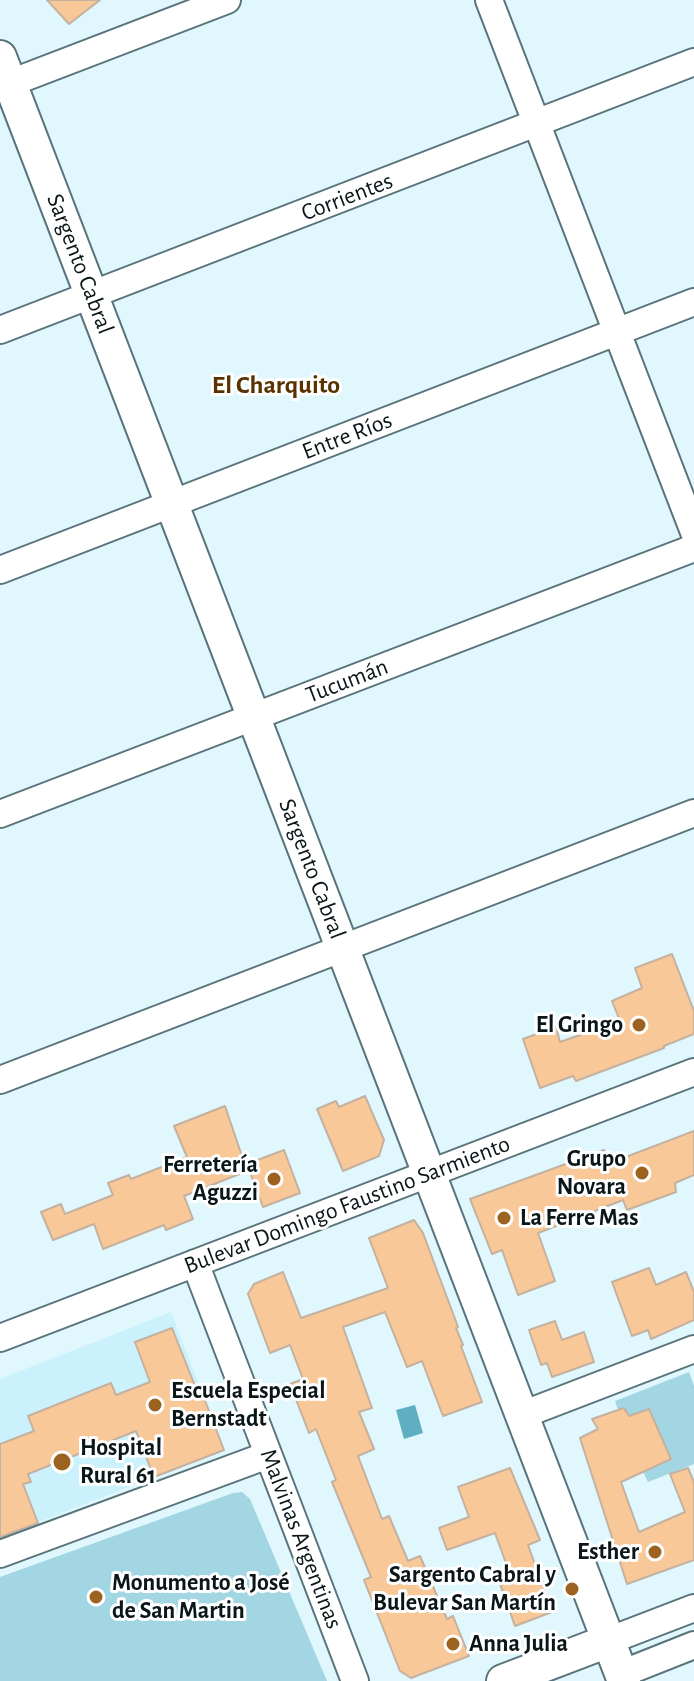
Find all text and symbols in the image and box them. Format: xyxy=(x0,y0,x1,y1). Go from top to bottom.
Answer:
street label: Corrientes xyxy=(297,166,397,228)
street label: Sargento Cabral xyxy=(40,190,120,338)
district label: El Charquito xyxy=(212,369,340,401)
street label: Entre Ríos xyxy=(298,406,396,466)
street label: Tucumán xyxy=(302,652,392,710)
street label: Sargento Cabral xyxy=(272,795,352,943)
place label: El Gringo xyxy=(536,1011,623,1039)
marker: El Gringo xyxy=(630,1016,648,1034)
street label: Bulevar Domingo Faustino Sarmiento xyxy=(180,1129,514,1281)
place label: Grupo Novara xyxy=(557,1145,626,1201)
place label: Ferretería Aguzzi xyxy=(163,1151,258,1207)
marker: Grupo Novara xyxy=(633,1164,651,1182)
marker: Ferretería Aguzzi xyxy=(265,1170,283,1188)
place label: La Ferre Mas xyxy=(520,1204,639,1232)
marker: La Ferre Mas xyxy=(495,1209,513,1227)
place label: Escuela Especial Bernstadt xyxy=(171,1377,325,1433)
marker: Escuela Especial Bernstadt xyxy=(146,1396,164,1414)
place label: Hospital Rural 61 xyxy=(80,1434,162,1490)
street label: Malvinas Argentinas xyxy=(253,1445,349,1633)
marker: Hospital Rural 61 xyxy=(51,1451,73,1473)
place label: Esther xyxy=(577,1538,639,1566)
marker: Esther xyxy=(646,1543,664,1561)
place label: Sargento Cabral y Bulevar San Martín xyxy=(373,1561,556,1617)
place label: Monumento a José de San Martin xyxy=(112,1569,289,1625)
marker: Sargento Cabral y Bulevar San Martín xyxy=(563,1580,581,1598)
marker: Monumento a José de San Martin xyxy=(87,1588,105,1606)
place label: Anna Julia xyxy=(469,1630,568,1658)
marker: Anna Julia xyxy=(444,1635,462,1653)

